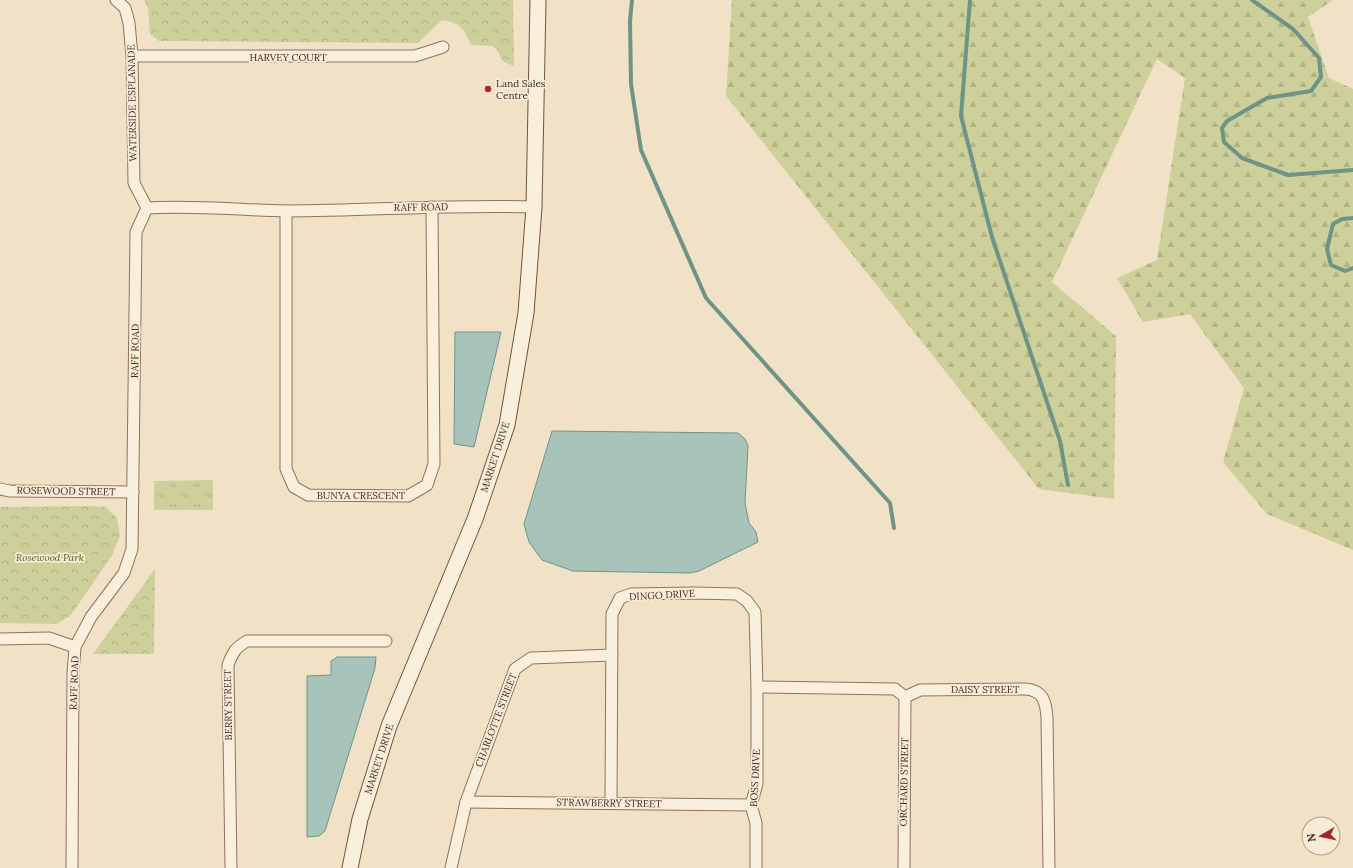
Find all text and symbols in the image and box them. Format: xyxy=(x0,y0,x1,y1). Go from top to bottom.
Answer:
street label: WATERSIDE ESPLANADE xyxy=(124,44,140,162)
street label: HARVEY COURT xyxy=(249,51,327,64)
place label: Land Sales Centre xyxy=(496,77,546,102)
marker: Land Sales Centre xyxy=(483,84,493,94)
street label: RAFF ROAD xyxy=(394,200,448,214)
street label: RAFF ROAD xyxy=(128,324,142,378)
street label: MARKET DRIVE xyxy=(477,420,513,494)
street label: ROSEWOOD STREET xyxy=(16,484,116,498)
street label: BUNYA CRESCENT xyxy=(317,489,406,502)
park label: Rosewood Park xyxy=(16,551,84,564)
street label: DINGO DRIVE xyxy=(629,587,695,603)
street label: RAFF ROAD xyxy=(67,656,81,710)
street label: BERRY STREET xyxy=(221,669,235,741)
street label: CHARLOTTE STREET xyxy=(472,671,520,769)
street label: DAISY STREET xyxy=(951,683,1020,696)
street label: MARKET DRIVE xyxy=(361,722,397,796)
street label: ORCHARD STREET xyxy=(897,737,911,826)
street label: BOSS DRIVE xyxy=(747,749,763,807)
street label: STRAWBERRY STREET xyxy=(556,796,662,810)
north arrow xyxy=(1301,816,1341,856)
text: N xyxy=(1303,832,1319,843)

